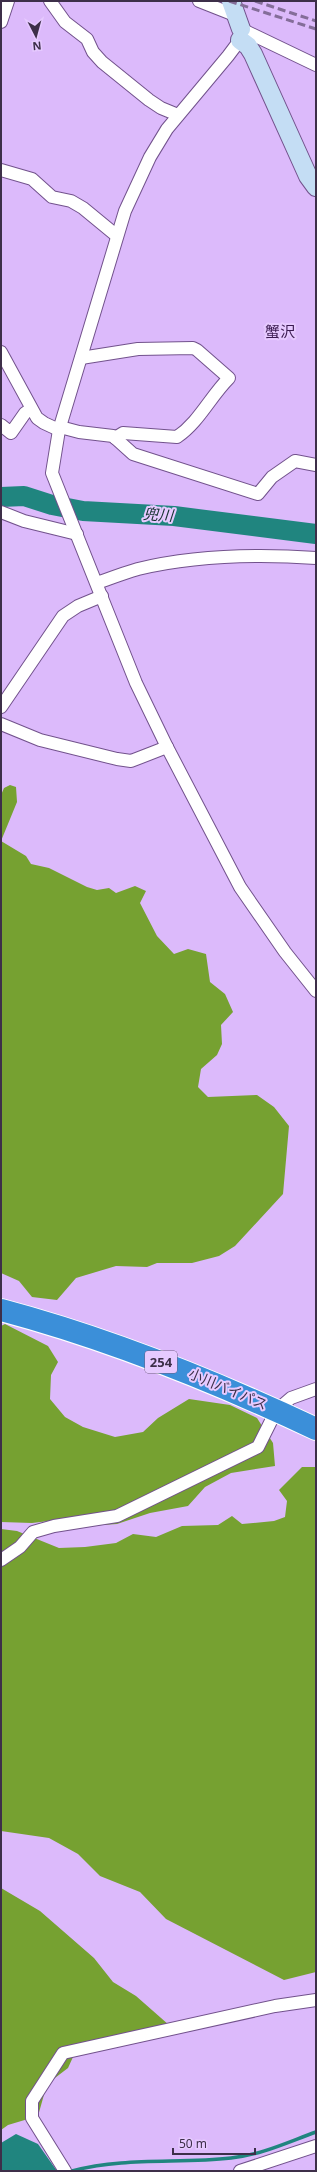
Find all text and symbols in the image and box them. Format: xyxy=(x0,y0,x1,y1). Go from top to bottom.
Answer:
north arrow xyxy=(16,16,56,56)
text: N xyxy=(32,39,42,54)
district label: 蟹沢 xyxy=(265,321,295,341)
water label: 兜川 xyxy=(142,503,176,525)
road number: 254 xyxy=(145,1351,177,1373)
street label: 小川バイパス xyxy=(186,1363,270,1414)
scale bar xyxy=(173,2130,255,2156)
text: 50 m xyxy=(179,2135,207,2152)

